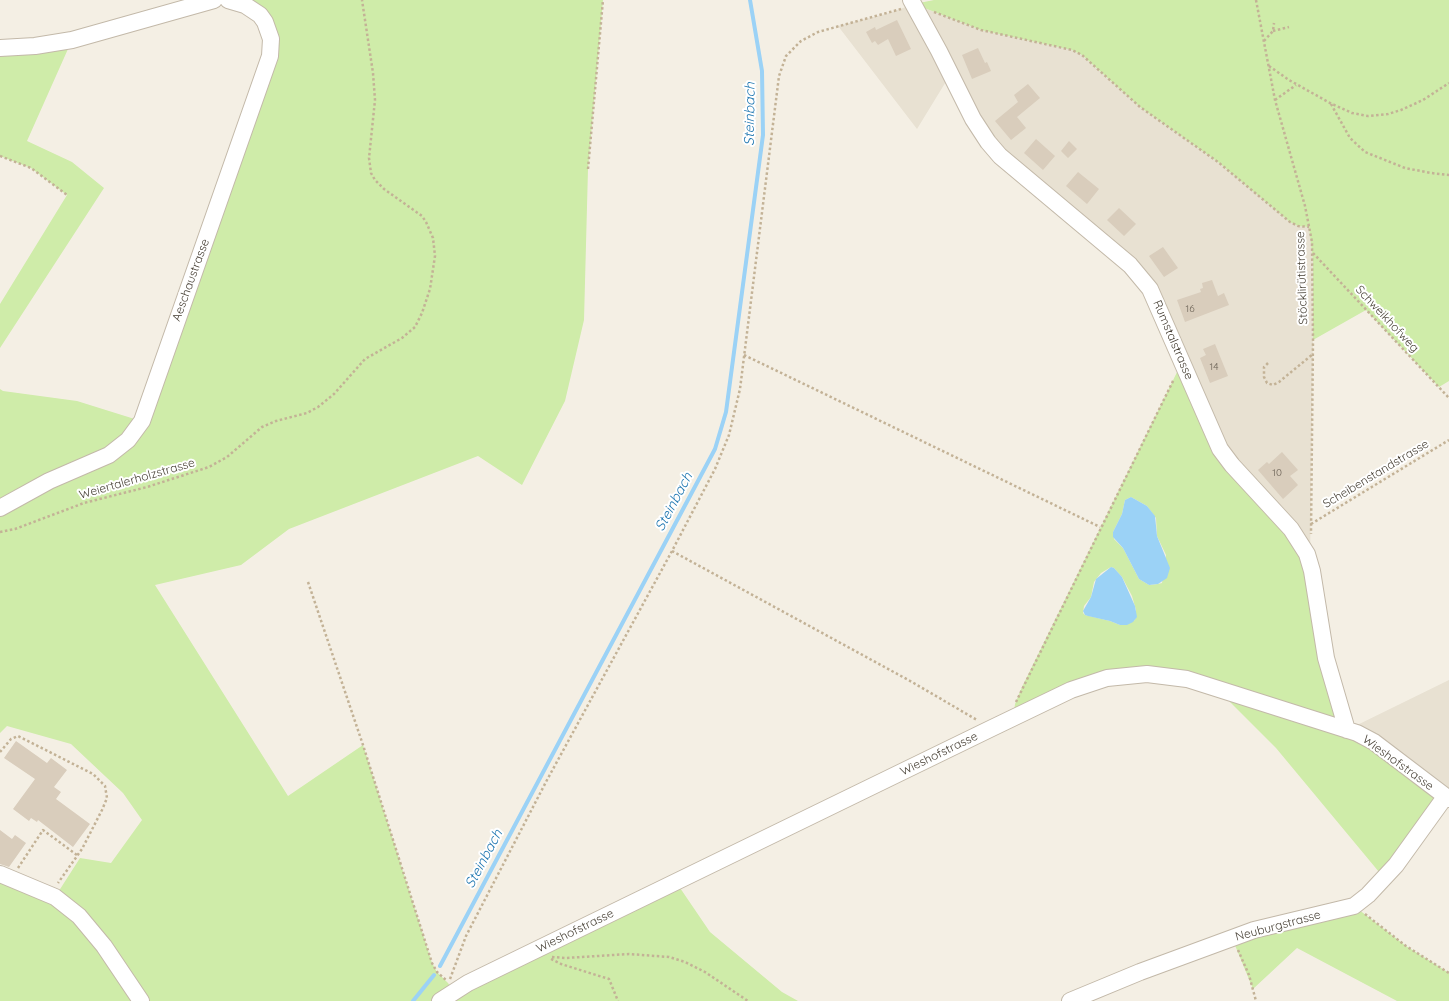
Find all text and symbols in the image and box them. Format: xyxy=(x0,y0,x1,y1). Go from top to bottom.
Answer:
water label: Steinbach xyxy=(741,82,759,146)
street label: Stöcklirütistrasse xyxy=(1293,231,1311,325)
street label: Aeschaustrasse xyxy=(169,237,213,323)
street label: Schweikhofweg xyxy=(1352,283,1422,355)
street label: Rumstalstrasse xyxy=(1150,298,1196,382)
house number: 16 xyxy=(1185,303,1195,315)
house number: 14 xyxy=(1210,361,1218,373)
street label: Scheibenstandstrasse xyxy=(1321,437,1431,511)
street label: Weiertalerholzstrasse xyxy=(78,456,196,502)
house number: 10 xyxy=(1272,467,1282,479)
water label: Steinbach xyxy=(652,470,696,534)
street label: Wieshofstrasse xyxy=(898,729,980,779)
street label: Wieshofstrasse xyxy=(1360,732,1436,794)
water label: Steinbach xyxy=(462,827,506,891)
street label: Wieshofstrasse xyxy=(534,906,616,956)
street label: Neuburgstrasse xyxy=(1234,908,1322,944)

